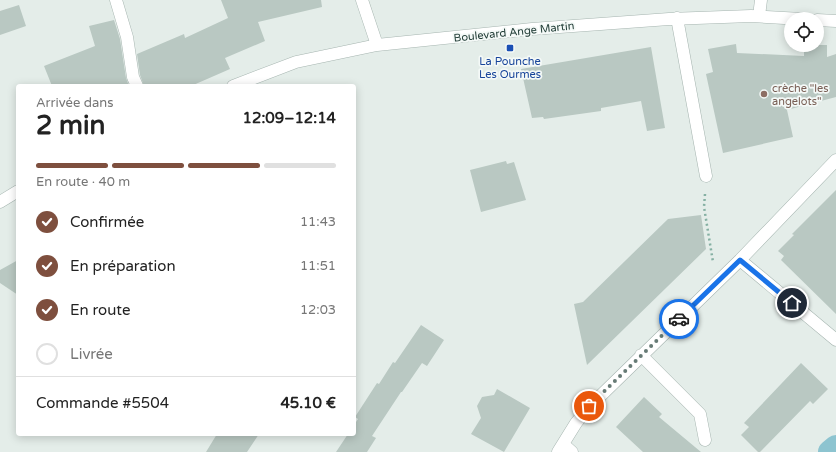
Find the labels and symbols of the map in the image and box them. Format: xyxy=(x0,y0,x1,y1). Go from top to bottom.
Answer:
street label: Boulevard Ange Martin xyxy=(453,19,575,45)
marker: La Pounche Les Ourmes xyxy=(505,43,515,53)
place label: La Pounche Les Ourmes xyxy=(479,55,541,81)
place label: crèche "les angelots" xyxy=(772,82,829,108)
marker: crèche "les angelots" xyxy=(759,89,769,99)
pin xyxy=(775,286,809,320)
courier xyxy=(659,299,699,339)
pin xyxy=(572,389,606,423)

